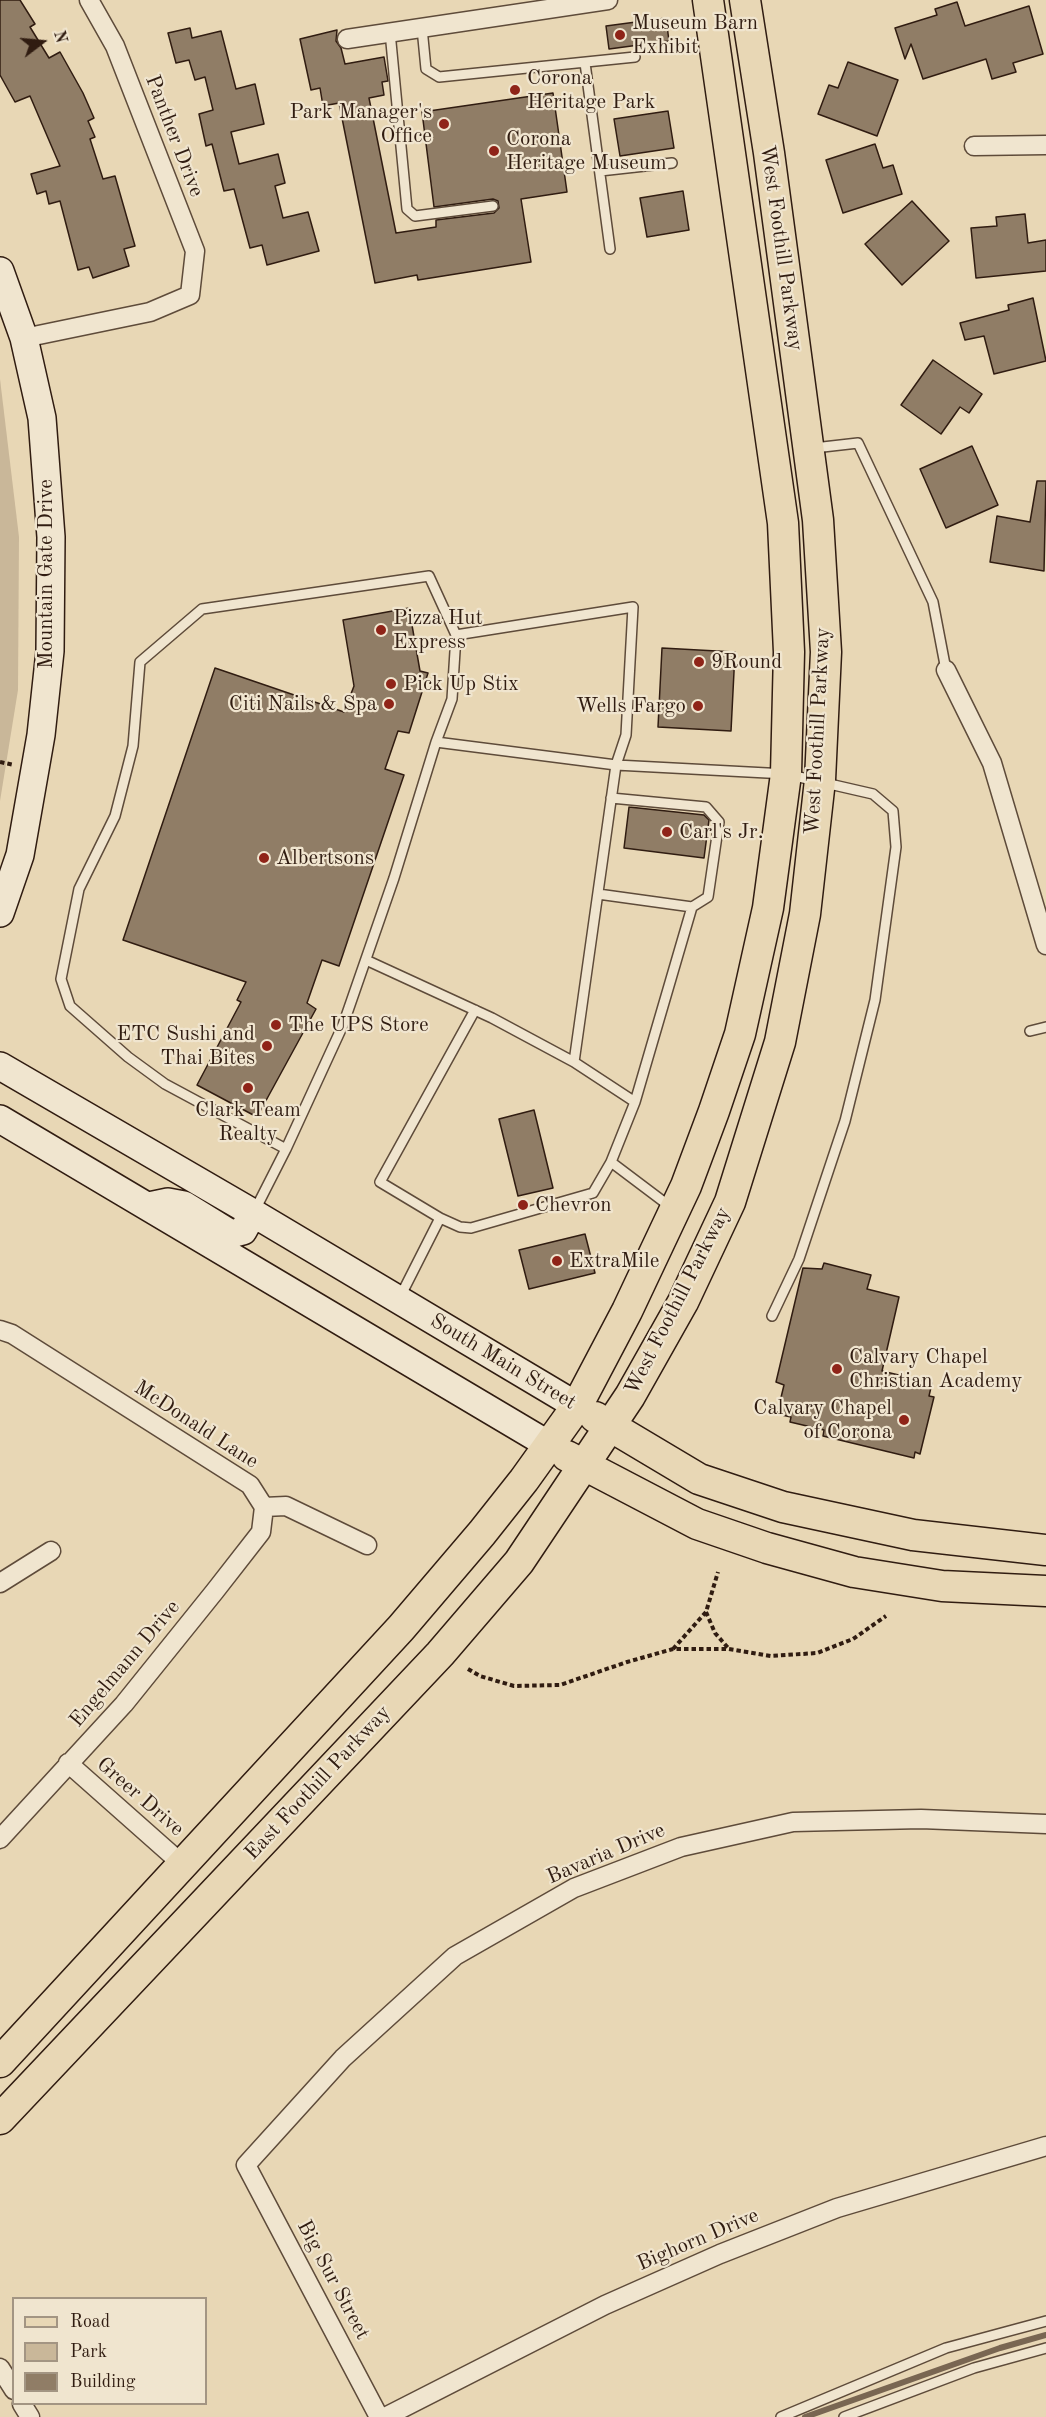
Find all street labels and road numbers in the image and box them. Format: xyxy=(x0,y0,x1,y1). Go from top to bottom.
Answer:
street label: Panther Drive xyxy=(139,72,209,200)
street label: West Foothill Parkway xyxy=(754,143,808,353)
street label: Mountain Gate Drive xyxy=(33,479,59,669)
street label: West Foothill Parkway xyxy=(800,627,836,835)
street label: West Foothill Parkway xyxy=(620,1203,736,1399)
street label: South Main Street xyxy=(425,1308,581,1416)
street label: McDonald Lane xyxy=(129,1375,263,1475)
street label: Engelmann Drive xyxy=(64,1595,186,1733)
street label: East Foothill Parkway xyxy=(240,1700,396,1866)
street label: Greer Drive xyxy=(91,1752,189,1842)
street label: Bavaria Drive xyxy=(543,1818,669,1890)
street label: Bighorn Drive xyxy=(633,2203,763,2277)
street label: Big Sur Street xyxy=(291,2216,375,2344)

